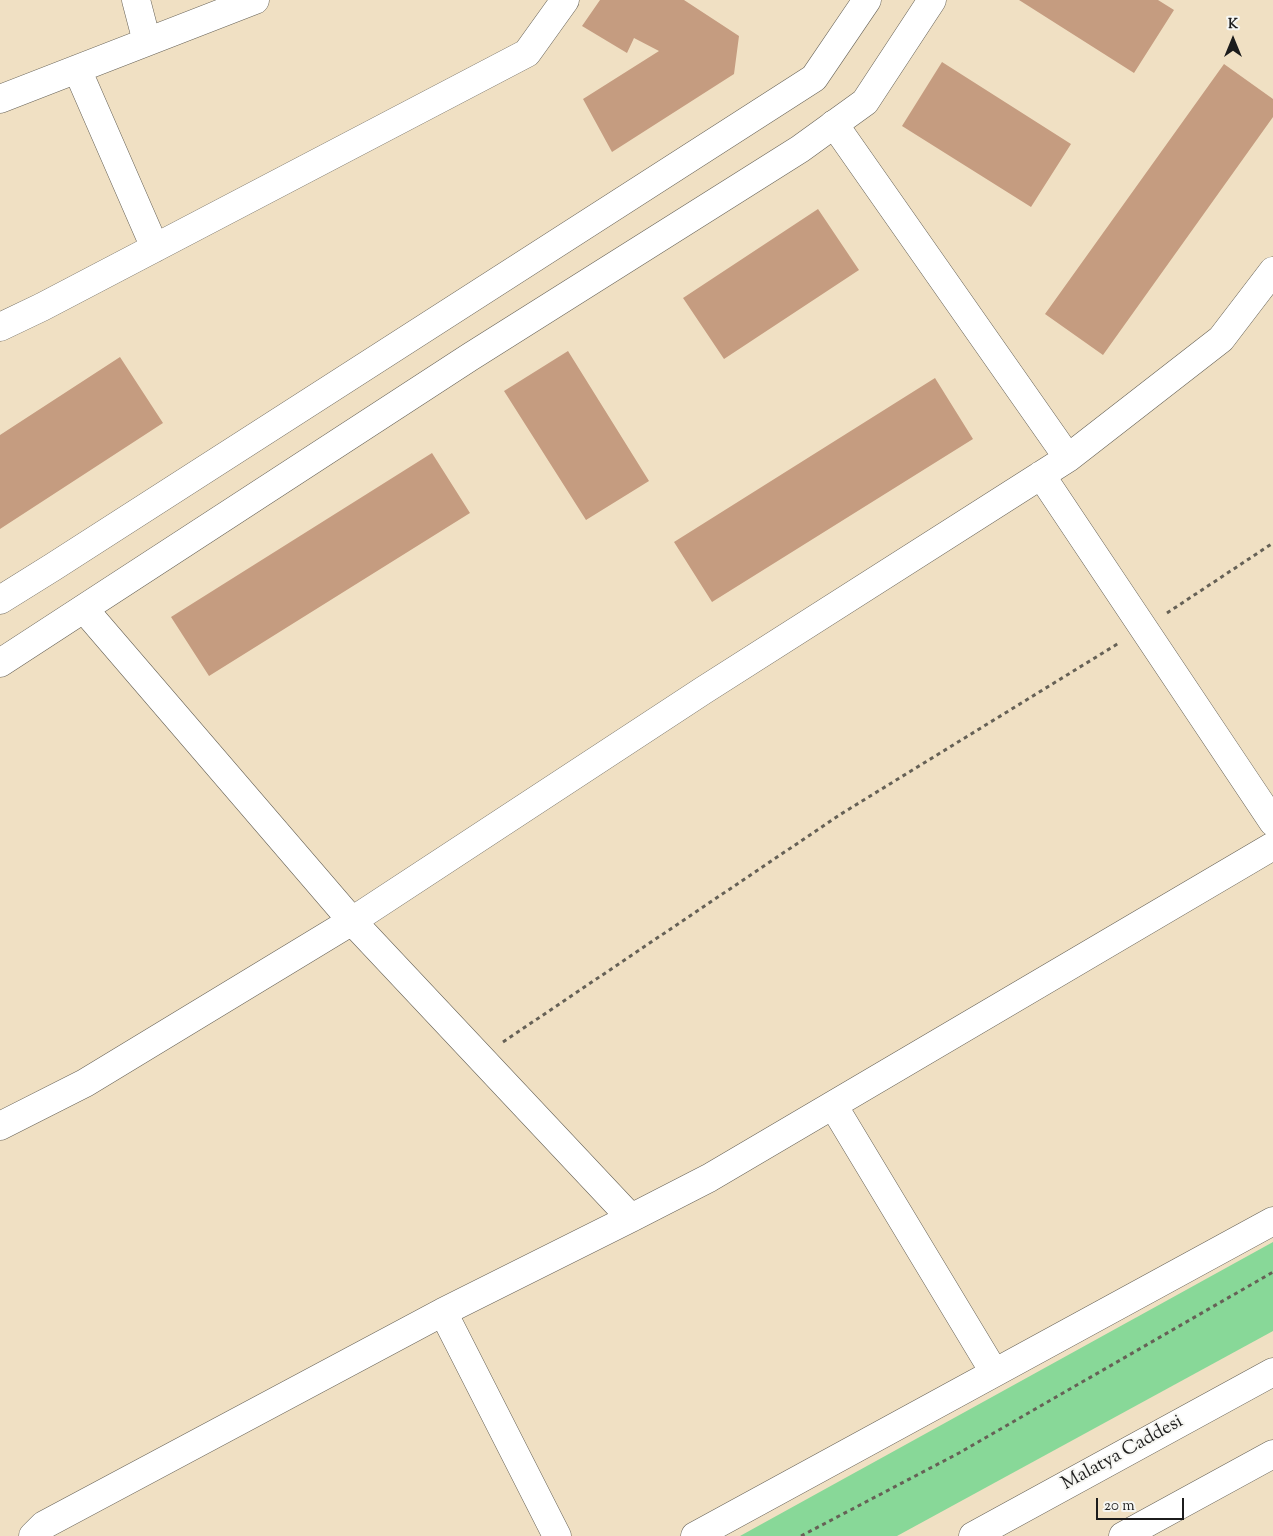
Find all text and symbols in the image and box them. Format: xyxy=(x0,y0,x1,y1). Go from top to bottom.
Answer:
north arrow xyxy=(1208,15,1258,65)
text: K xyxy=(1228,15,1238,35)
street label: Malatya Caddesi xyxy=(1058,1411,1188,1497)
scale bar xyxy=(1098,1488,1186,1520)
text: 20 m xyxy=(1104,1496,1135,1517)

